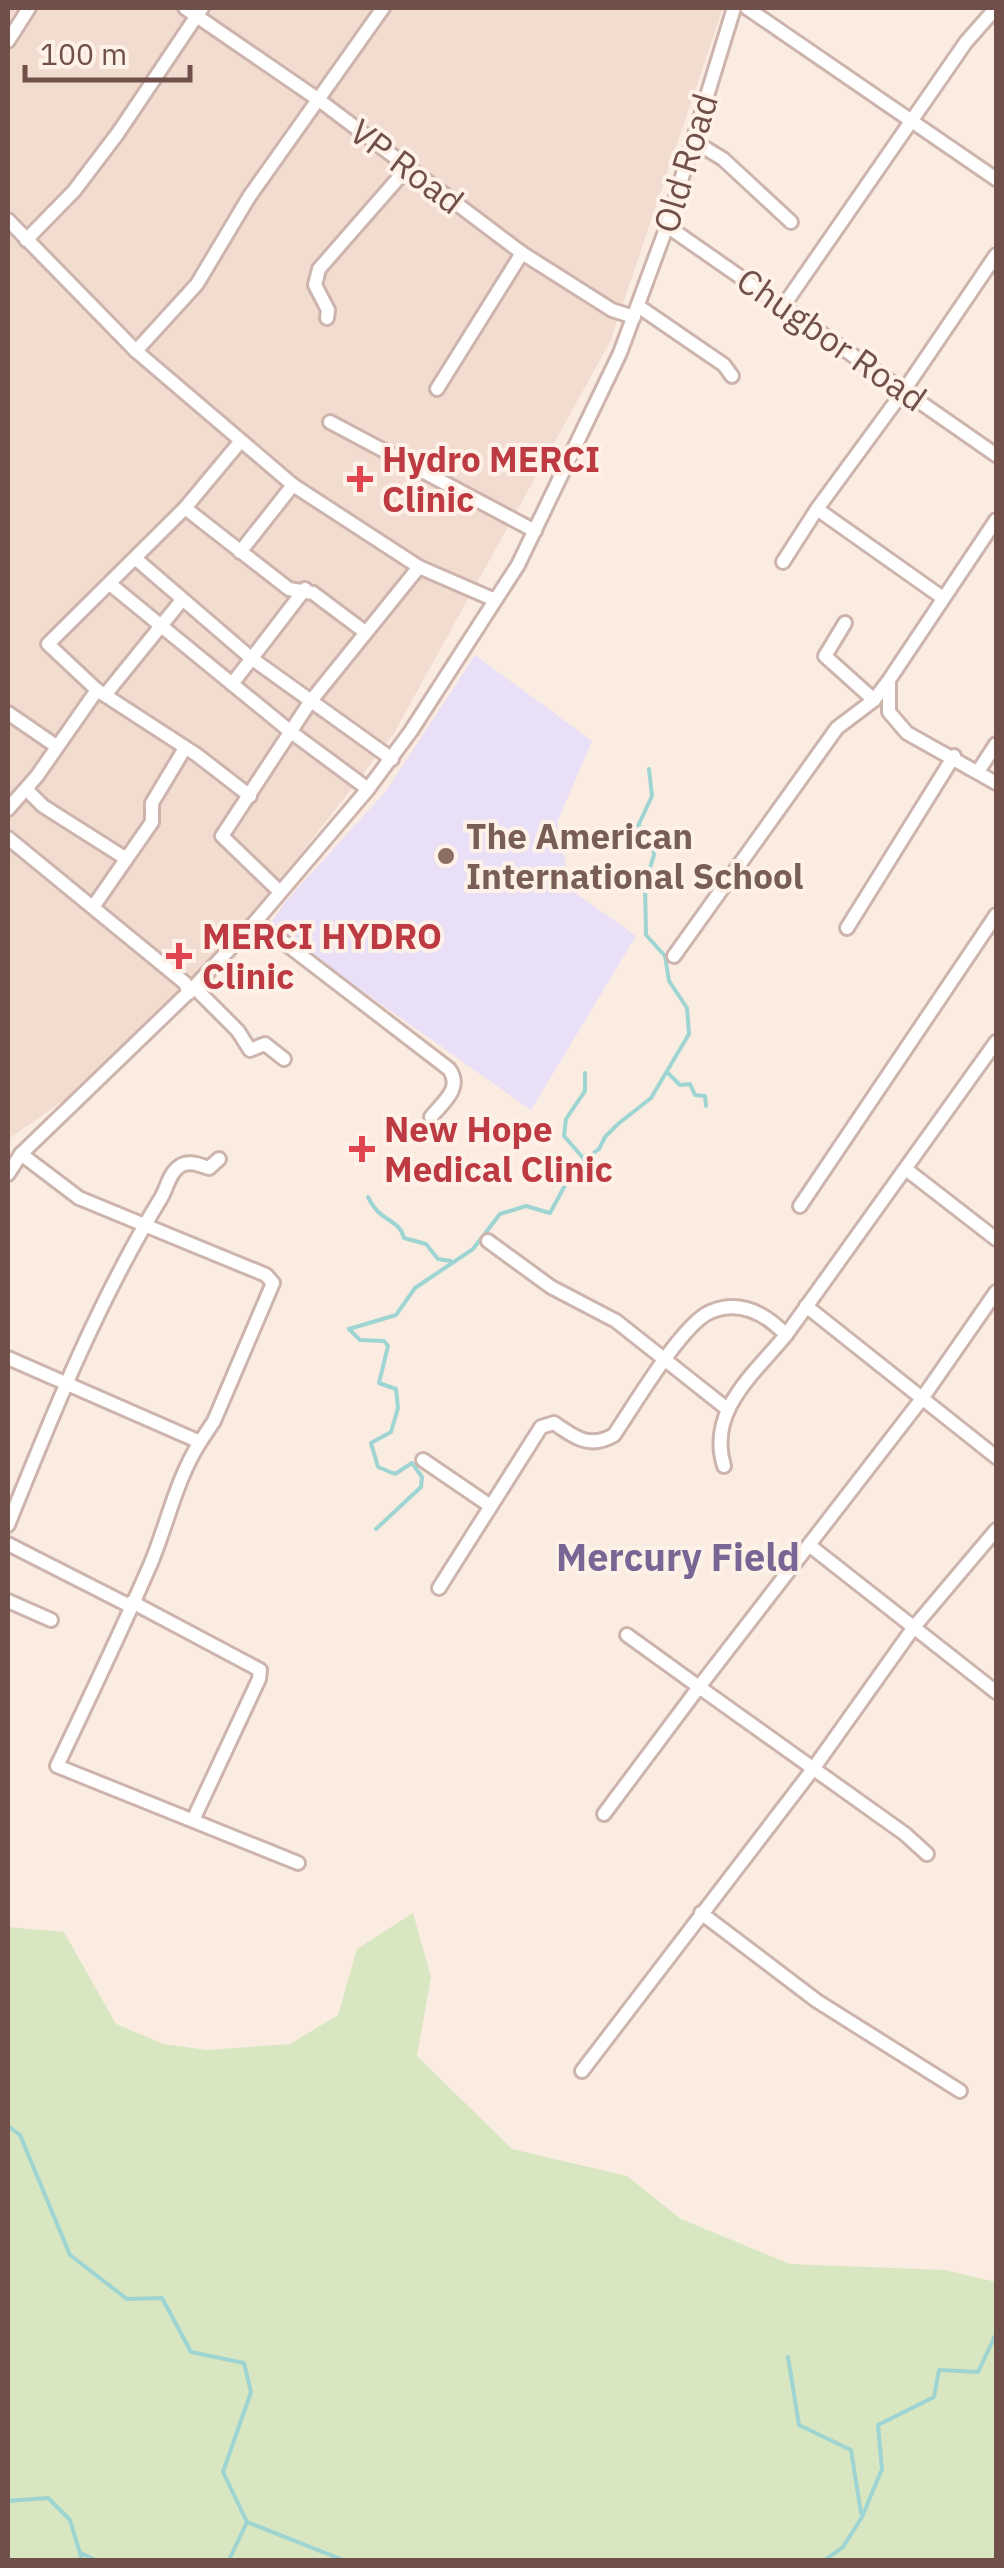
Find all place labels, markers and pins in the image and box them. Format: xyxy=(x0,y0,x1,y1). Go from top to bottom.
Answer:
place label: Hydro MERCI Clinic xyxy=(382,436,600,522)
marker: Hydro MERCI Clinic xyxy=(347,466,373,492)
place label: The American International School xyxy=(466,813,803,899)
marker: The American International School xyxy=(435,845,457,867)
place label: MERCI HYDRO Clinic xyxy=(202,913,442,999)
marker: MERCI HYDRO Clinic xyxy=(166,943,192,969)
place label: New Hope Medical Clinic xyxy=(384,1106,613,1192)
marker: New Hope Medical Clinic xyxy=(349,1136,375,1162)

